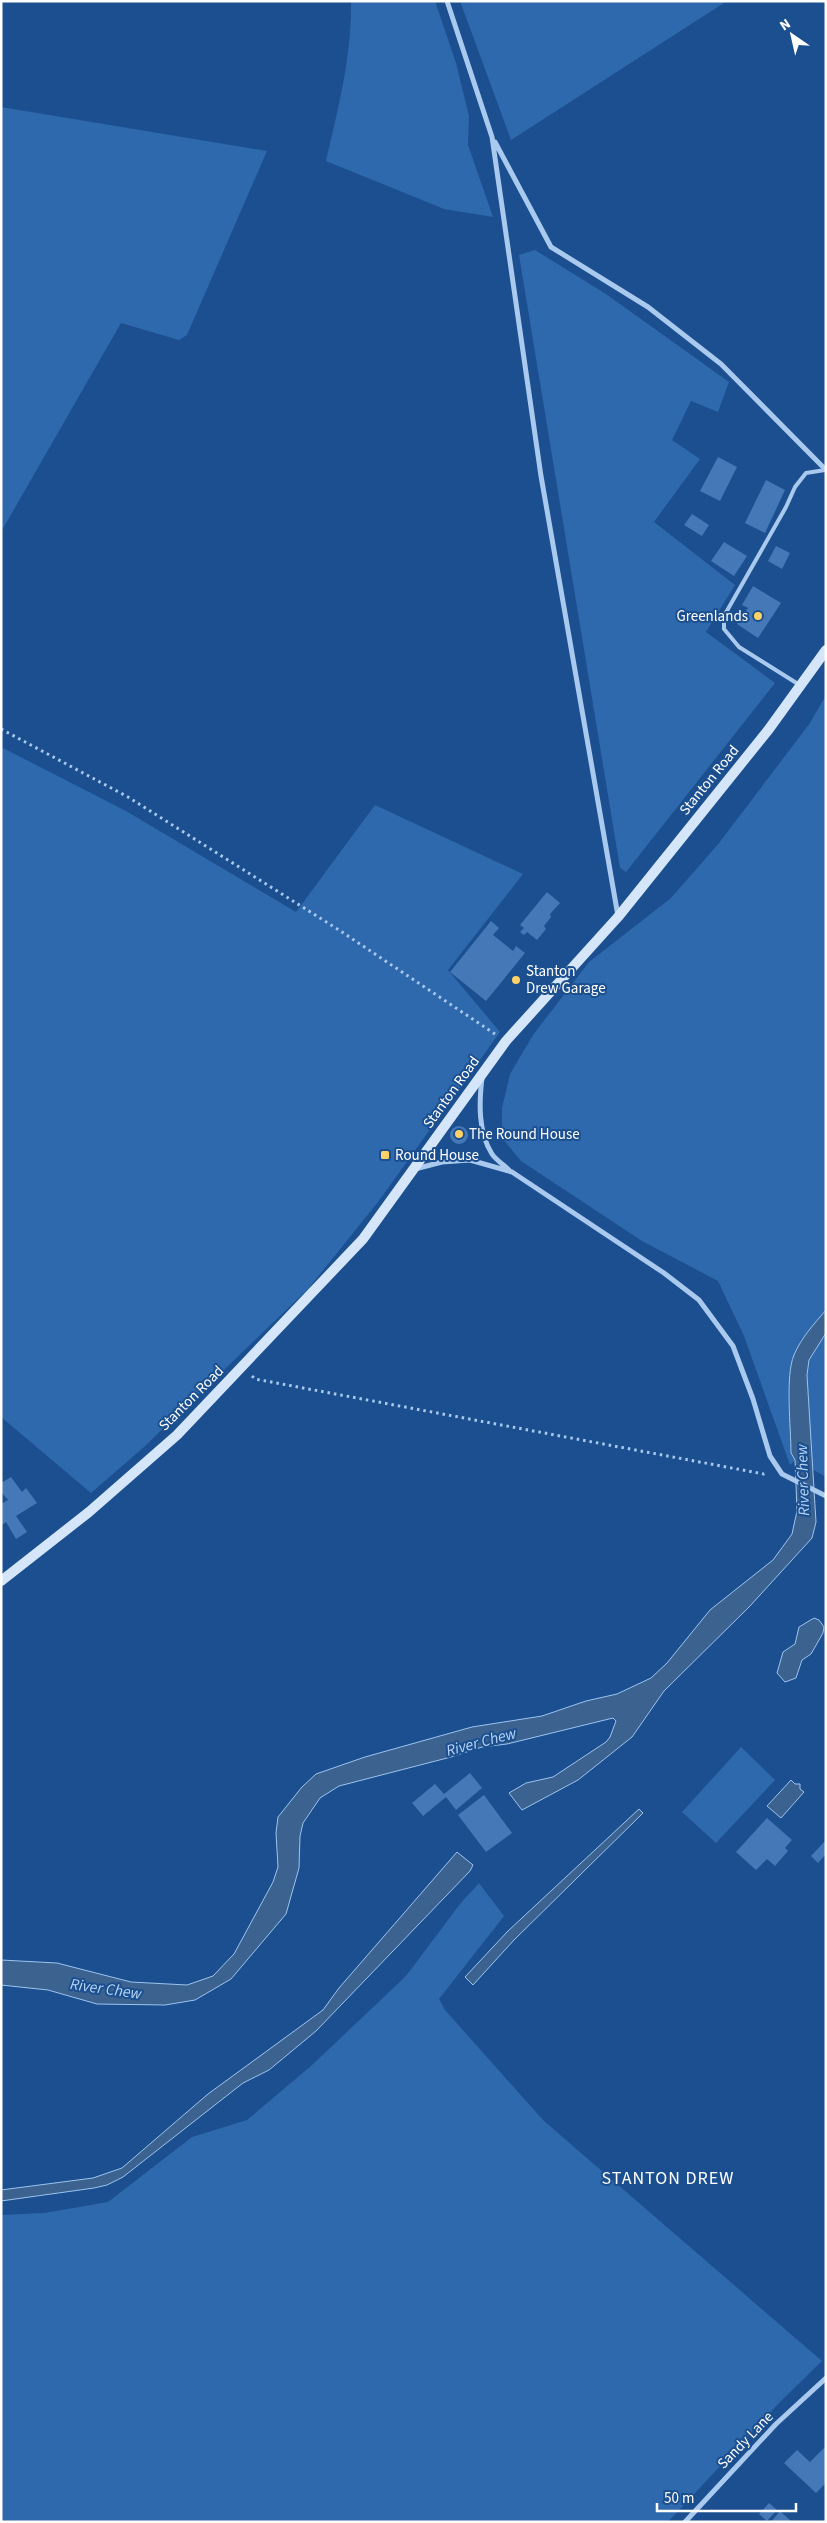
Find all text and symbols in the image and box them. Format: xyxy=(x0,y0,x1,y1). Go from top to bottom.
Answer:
north arrow xyxy=(767,10,817,60)
text: N xyxy=(776,14,795,36)
place label: Greenlands xyxy=(676,606,748,627)
marker: Greenlands xyxy=(752,610,764,622)
street label: Stanton Road xyxy=(675,741,744,820)
place label: Stanton Drew Garage xyxy=(526,961,606,999)
marker: Stanton Drew Garage xyxy=(510,974,522,986)
street label: Stanton Road xyxy=(418,1052,485,1133)
place label: The Round House xyxy=(469,1124,580,1145)
marker: The Round House xyxy=(453,1128,465,1140)
place label: Round House xyxy=(395,1145,479,1166)
marker: Round House xyxy=(379,1149,391,1161)
street label: Stanton Road xyxy=(154,1361,229,1436)
water label: River Chew xyxy=(791,1443,815,1516)
water label: River Chew xyxy=(444,1722,520,1762)
water label: River Chew xyxy=(69,1973,144,2005)
district label: STANTON DREW xyxy=(602,2166,734,2191)
street label: Sandy Lane xyxy=(713,2407,778,2474)
scale bar xyxy=(657,2480,796,2512)
text: 50 m xyxy=(664,2488,694,2509)

